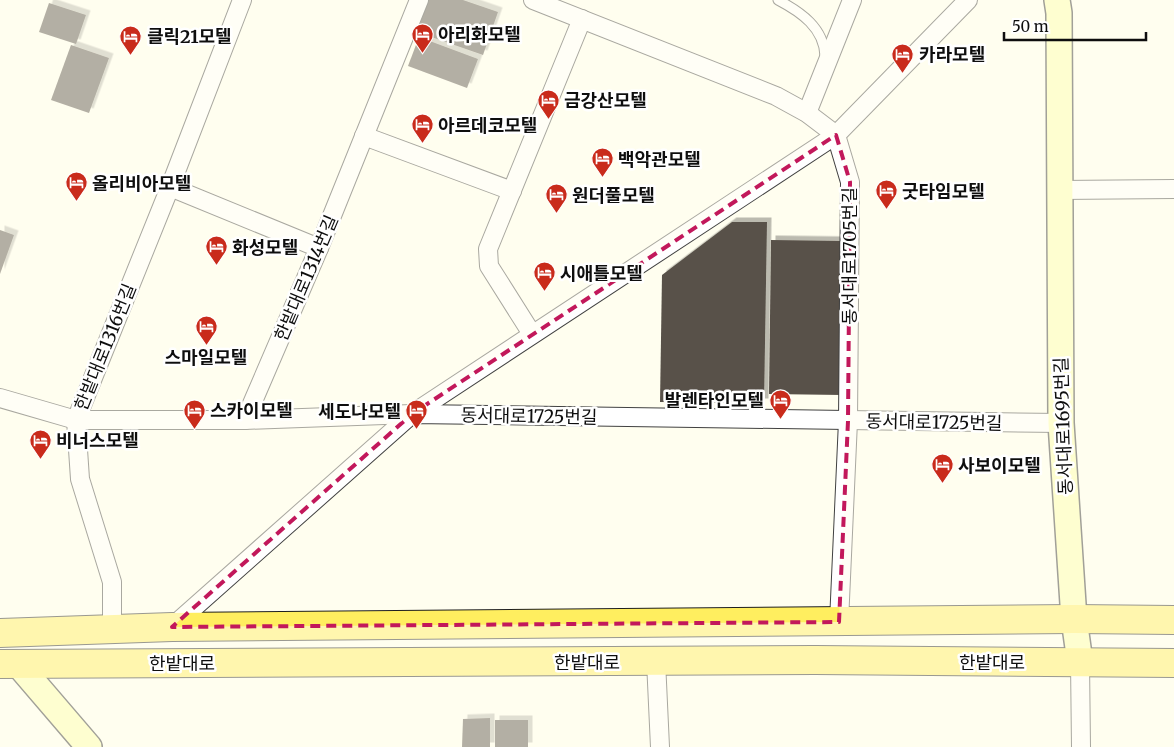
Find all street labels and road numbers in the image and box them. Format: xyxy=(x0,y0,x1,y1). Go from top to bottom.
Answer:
street label: 동서대로1705번길 xyxy=(838,187,861,325)
street label: 한밭대로1314번길 xyxy=(269,211,343,345)
street label: 한밭대로1316번길 xyxy=(69,280,141,414)
street label: 동서대로1695번길 xyxy=(1049,357,1077,495)
street label: 동서대로1725번길 xyxy=(460,403,598,429)
street label: 동서대로1725번길 xyxy=(865,409,1003,435)
street label: 한밭대로 xyxy=(554,651,620,674)
street label: 한밭대로 xyxy=(959,651,1025,674)
street label: 한밭대로 xyxy=(149,652,215,675)

